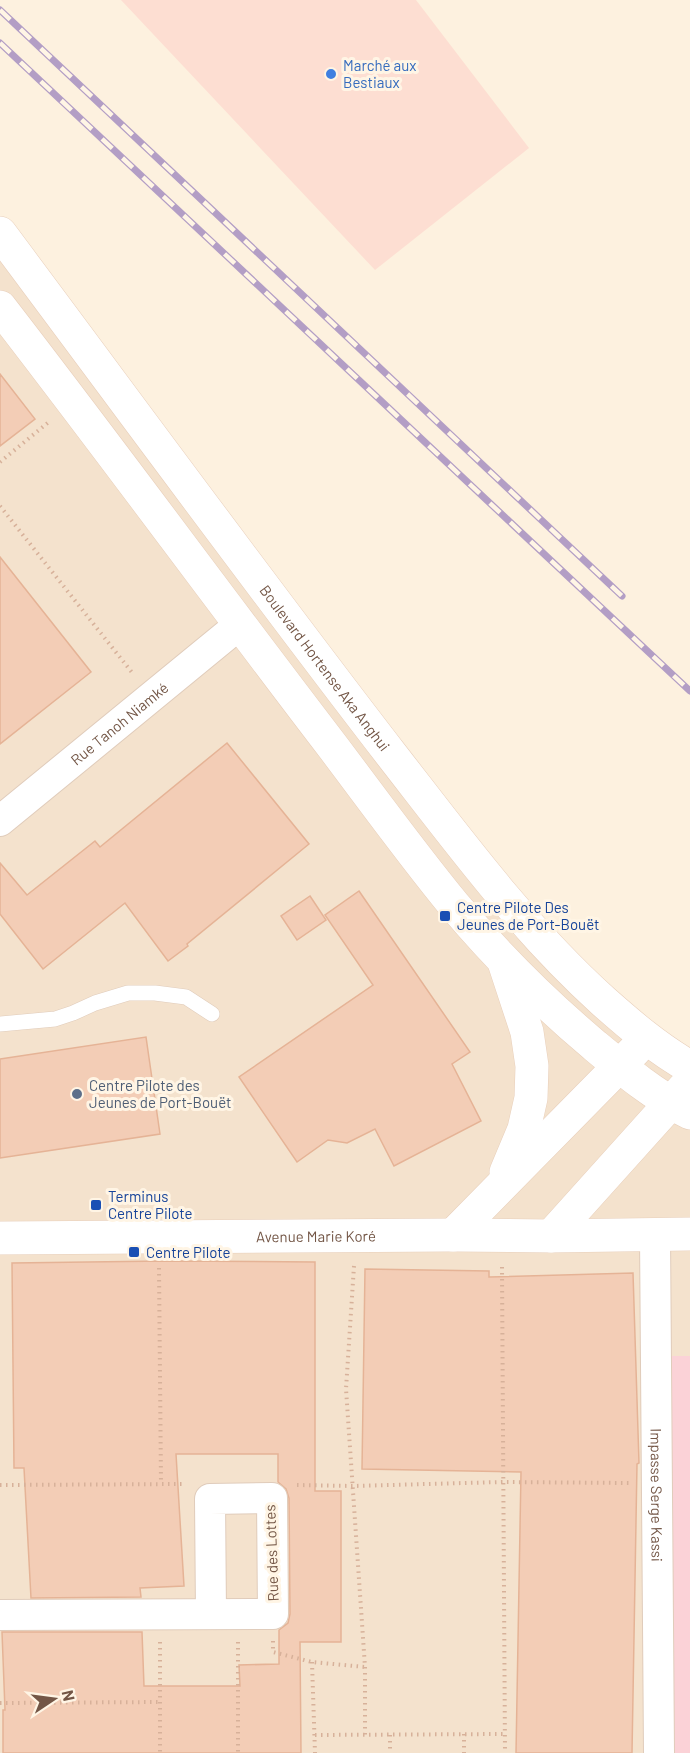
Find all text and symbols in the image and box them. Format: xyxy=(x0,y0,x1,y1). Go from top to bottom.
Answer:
place label: Marché aux Bestiaux xyxy=(343,56,416,91)
marker: Marché aux Bestiaux xyxy=(324,67,338,81)
street label: Boulevard Hortense Aka Anghui xyxy=(256,581,394,754)
street label: Rue Tanoh Niamké xyxy=(67,678,171,769)
place label: Centre Pilote Des Jeunes de Port-Bouët xyxy=(457,898,600,933)
marker: Centre Pilote Des Jeunes de Port-Bouët xyxy=(438,909,452,923)
place label: Centre Pilote des Jeunes de Port-Bouët xyxy=(89,1076,232,1111)
marker: Centre Pilote des Jeunes de Port-Bouët xyxy=(70,1087,84,1101)
place label: Terminus Centre Pilote xyxy=(108,1187,192,1222)
marker: Terminus Centre Pilote xyxy=(89,1198,103,1212)
street label: Avenue Marie Koré xyxy=(256,1227,376,1245)
place label: Centre Pilote xyxy=(146,1243,230,1261)
marker: Centre Pilote xyxy=(127,1245,141,1259)
street label: Impasse Serge Kassi xyxy=(647,1428,667,1562)
street label: Rue des Lottes xyxy=(260,1504,282,1602)
north arrow xyxy=(24,1669,84,1729)
text: N xyxy=(59,1688,80,1703)

